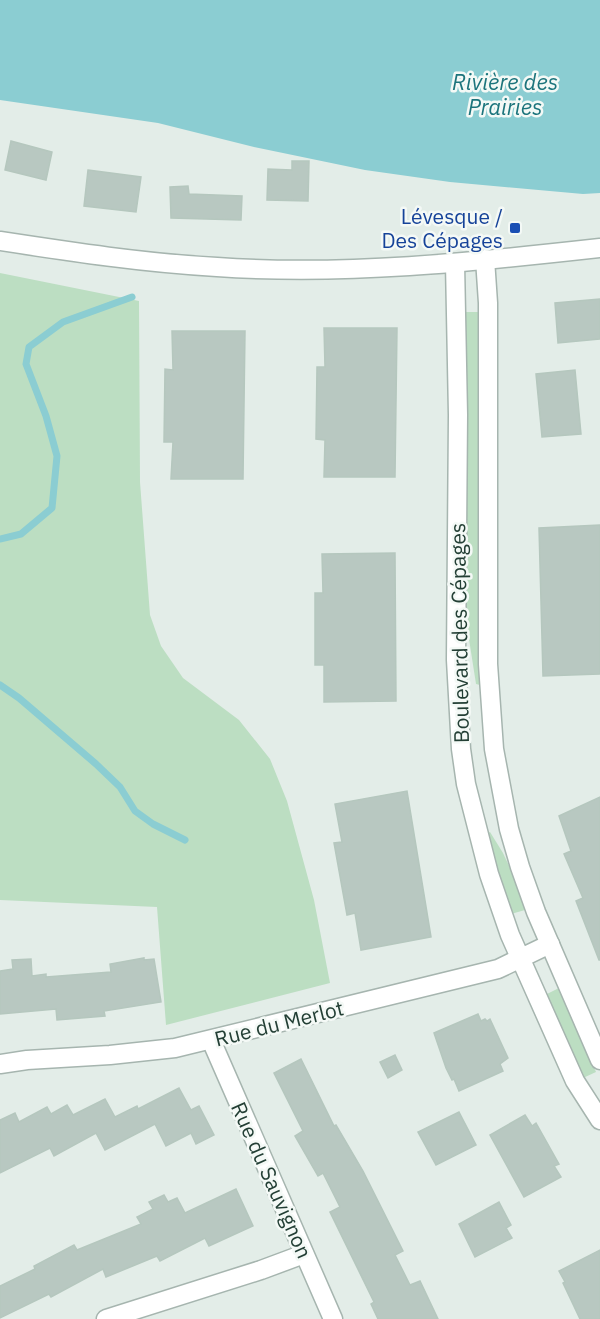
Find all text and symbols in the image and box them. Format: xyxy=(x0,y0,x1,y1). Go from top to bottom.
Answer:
water label: Rivière des Prairies xyxy=(452,67,558,121)
place label: Lévesque / Des Cépages xyxy=(382,202,503,254)
marker: Lévesque / Des Cépages xyxy=(508,221,522,235)
street label: Boulevard des Cépages xyxy=(443,523,475,743)
street label: Rue du Merlot xyxy=(212,993,346,1053)
street label: Rue du Sauvignon xyxy=(225,1097,319,1263)

